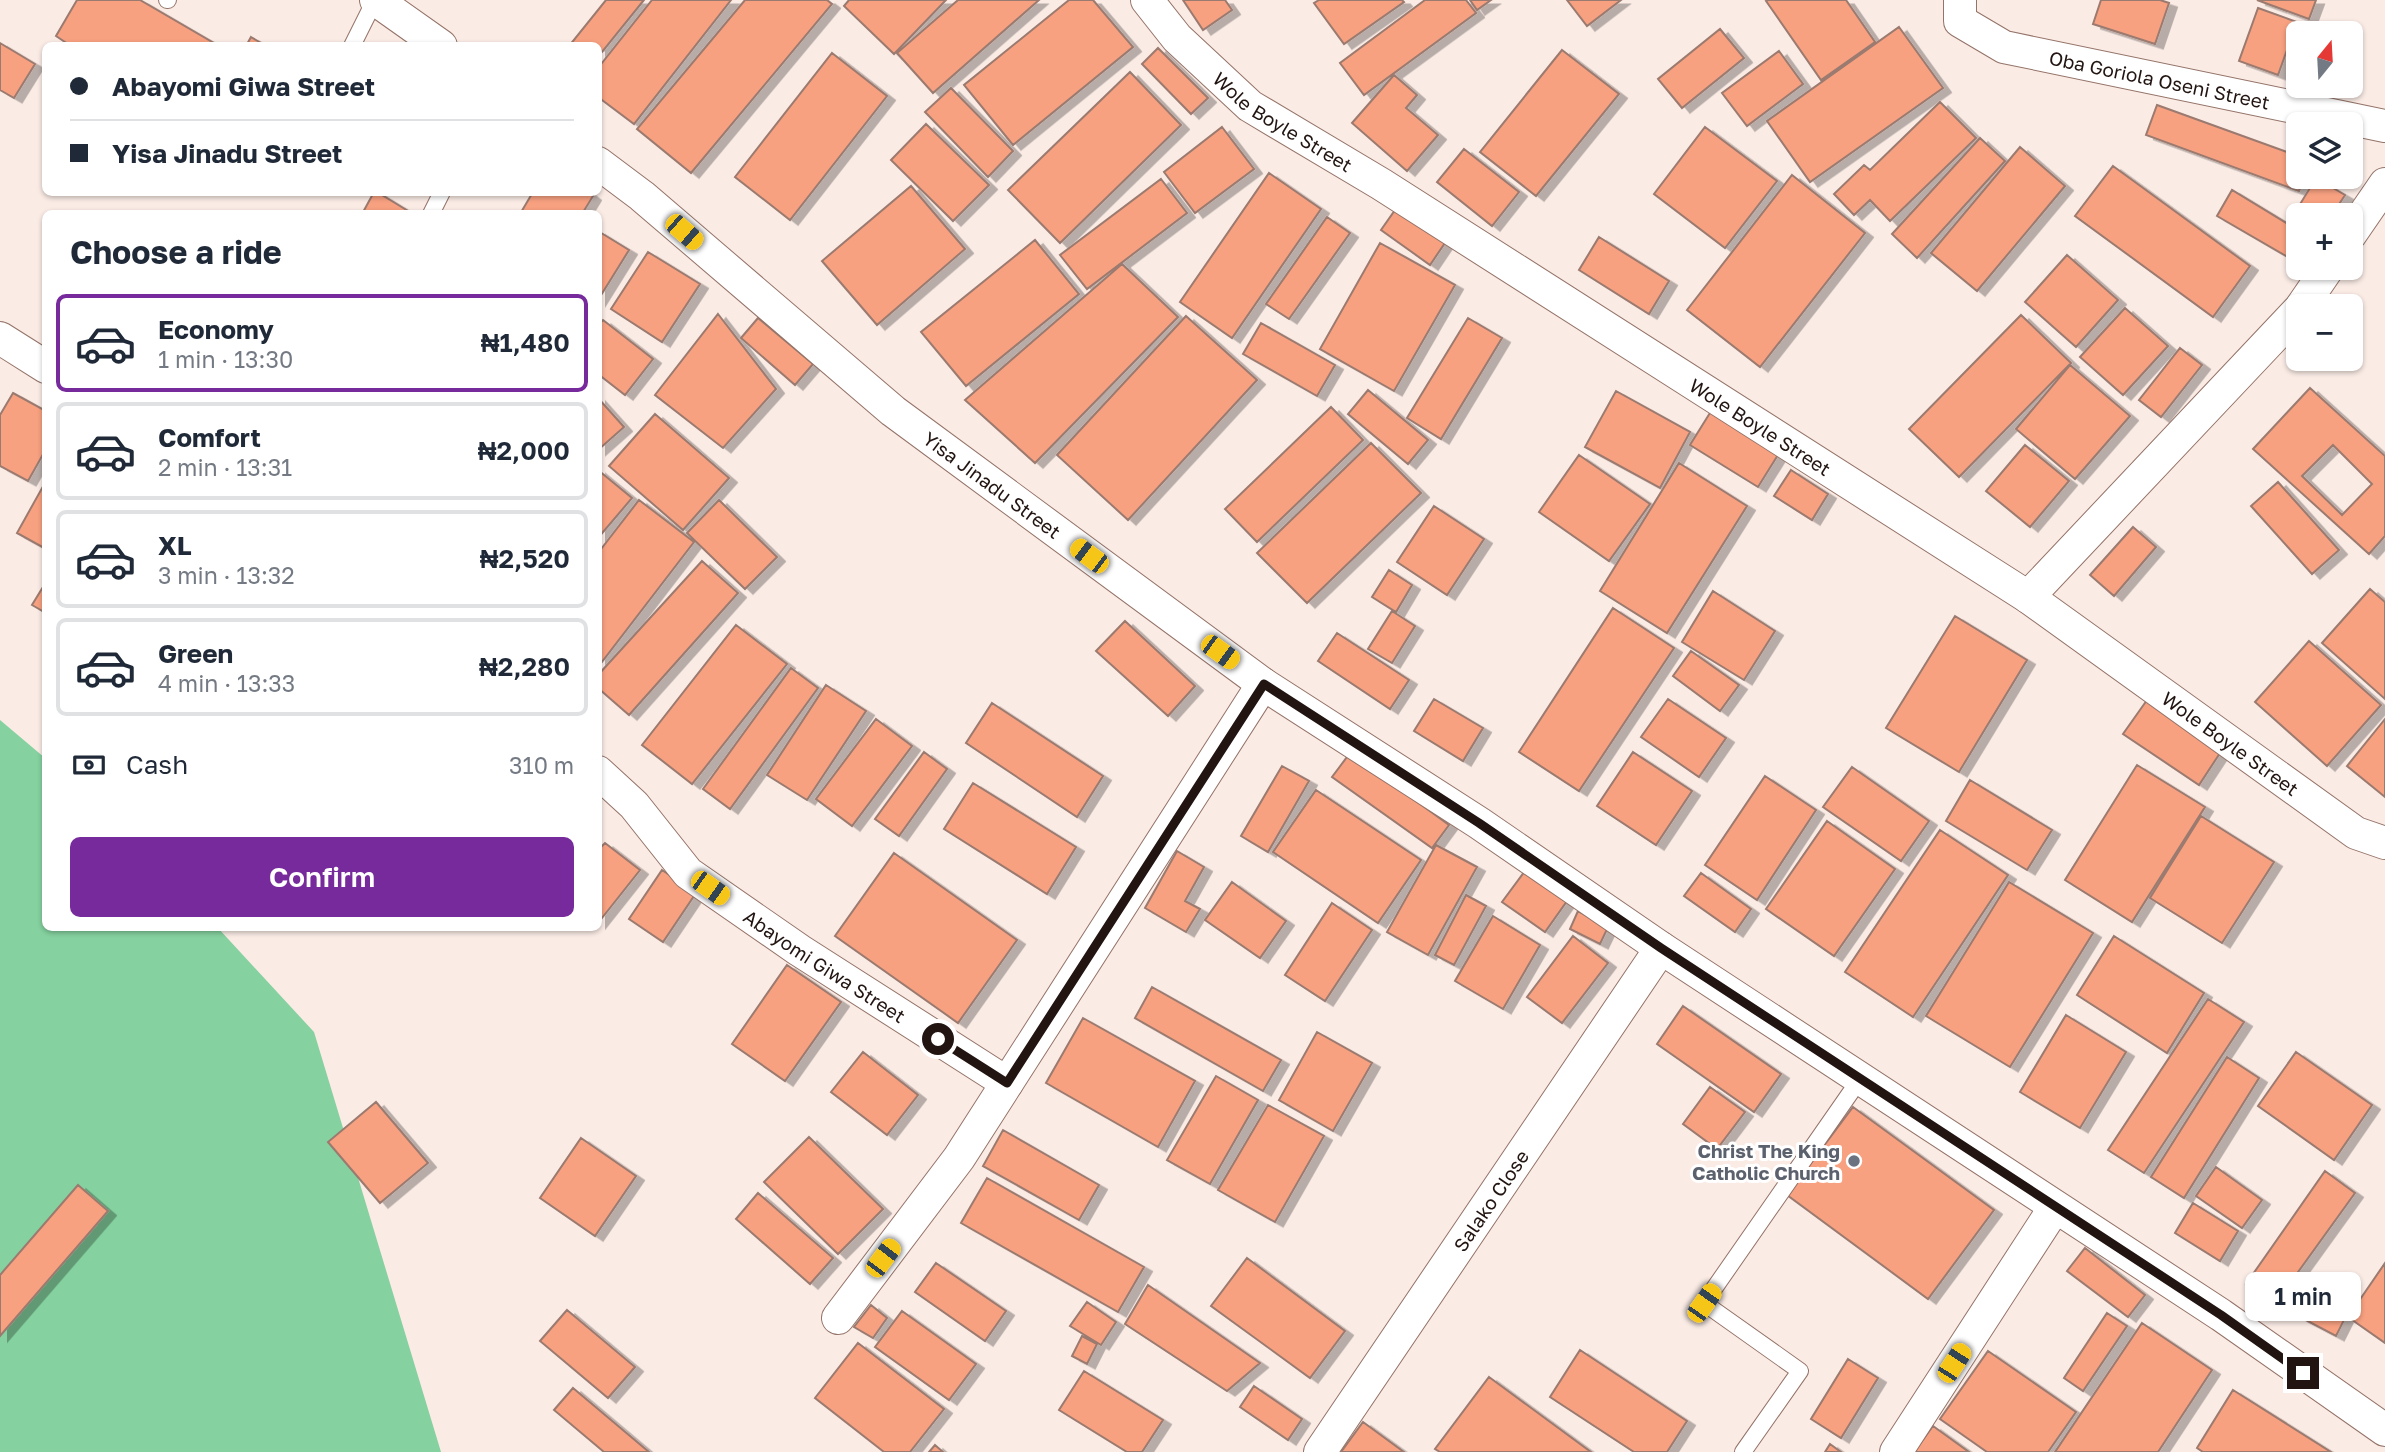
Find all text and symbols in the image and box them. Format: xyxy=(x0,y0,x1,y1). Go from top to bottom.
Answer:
north arrow xyxy=(2286,21,2362,98)
map controls xyxy=(2286,21,2363,371)
street label: Oba Goriola Oseni Street xyxy=(2047,45,2272,113)
street label: Wole Boyle Street xyxy=(1209,66,1357,176)
text: Abayomi Giwa Street xyxy=(112,71,375,102)
button: layers xyxy=(2286,112,2363,189)
text: Yisa Jinadu Street xyxy=(112,138,342,169)
button: + xyxy=(2286,203,2363,280)
car xyxy=(662,210,707,254)
text: Choose a ride xyxy=(70,233,282,271)
button: − xyxy=(2286,294,2363,371)
icon: car xyxy=(74,312,137,375)
text: Economy xyxy=(158,314,274,345)
text: ₦1,480 xyxy=(481,327,570,358)
text: 1 min · 13:30 xyxy=(158,345,293,373)
street label: Wole Boyle Street xyxy=(1686,373,1835,480)
icon: car xyxy=(74,420,137,483)
text: Comfort xyxy=(158,422,261,453)
street label: Yisa Jinadu Street xyxy=(919,426,1066,543)
text: ₦2,000 xyxy=(478,435,570,466)
text: 2 min · 13:31 xyxy=(158,453,292,481)
icon: car xyxy=(74,528,137,591)
text: XL xyxy=(158,530,192,561)
car xyxy=(1066,535,1113,577)
text: ₦2,520 xyxy=(480,543,570,574)
text: 3 min · 13:32 xyxy=(158,561,295,589)
car xyxy=(1197,631,1244,673)
icon: car xyxy=(74,636,137,699)
text: Green xyxy=(158,638,233,669)
text: ₦2,280 xyxy=(479,651,570,682)
text: 4 min · 13:33 xyxy=(158,669,295,697)
street label: Wole Boyle Street xyxy=(2158,686,2304,800)
icon: cash xyxy=(70,746,108,784)
text: Cash xyxy=(126,749,188,780)
text: 310 m xyxy=(509,751,574,779)
button: Confirm xyxy=(70,837,574,917)
car xyxy=(687,867,734,909)
street label: Abayomi Giwa Street xyxy=(740,904,910,1027)
route start xyxy=(922,1023,954,1055)
place label: Christ The King Catholic Church xyxy=(1692,1139,1840,1184)
street label: Salako Close xyxy=(1448,1145,1533,1255)
marker: Christ The King Catholic Church xyxy=(1846,1153,1862,1169)
car xyxy=(862,1235,905,1281)
callout: 1 min xyxy=(2245,1272,2361,1320)
car xyxy=(1684,1280,1725,1326)
text: 1 min xyxy=(2274,1282,2332,1310)
car xyxy=(1934,1340,1975,1386)
route end xyxy=(2287,1357,2319,1389)

